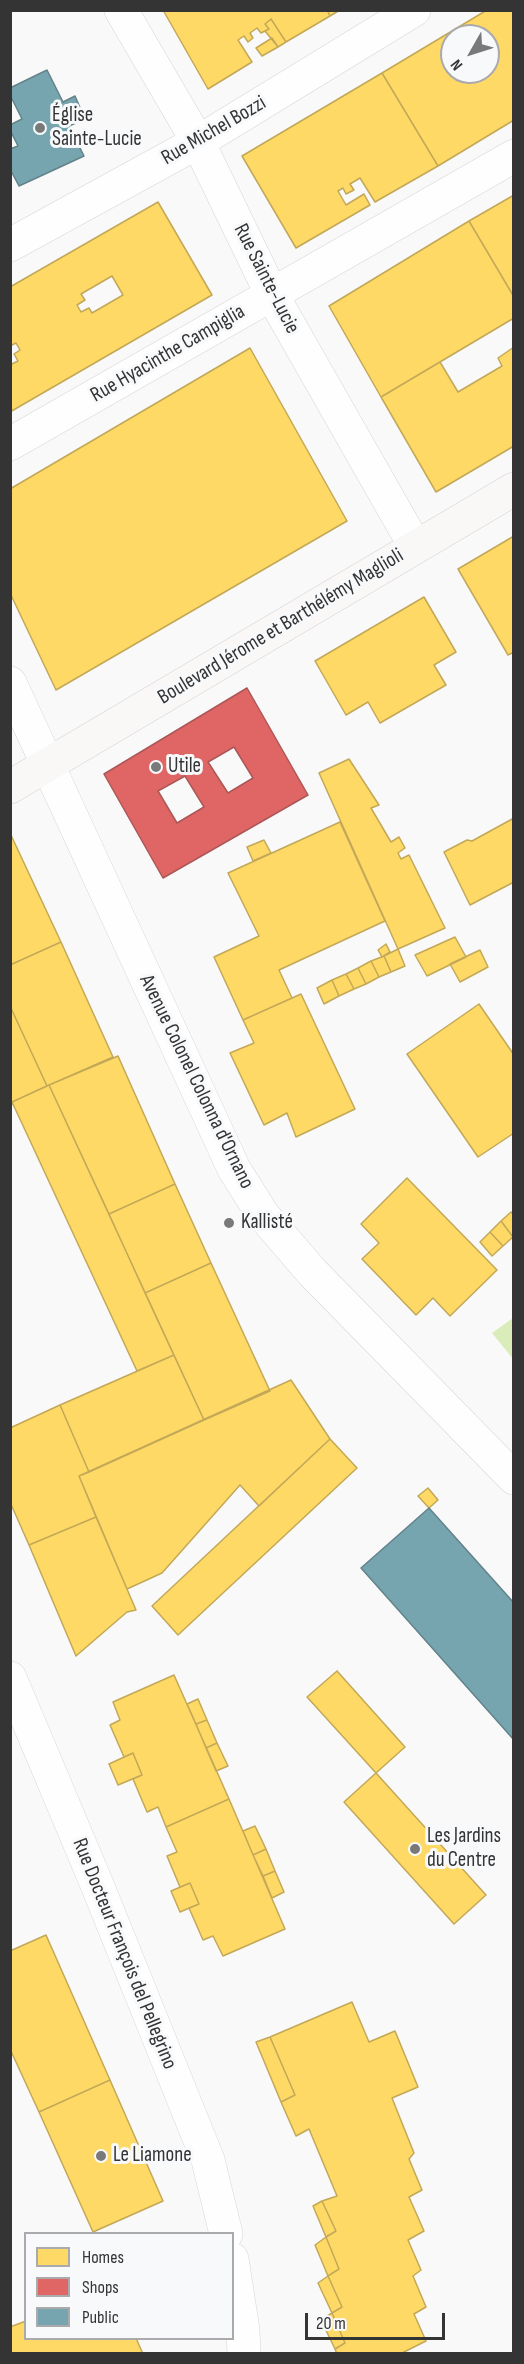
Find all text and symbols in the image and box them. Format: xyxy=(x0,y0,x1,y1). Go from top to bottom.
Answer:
north arrow xyxy=(440,24,500,84)
text: N xyxy=(447,55,467,74)
street label: Rue Michel Bozzi xyxy=(157,91,271,171)
place label: Église Sainte-Lucie xyxy=(52,103,142,153)
marker: Église Sainte-Lucie xyxy=(33,121,47,135)
street label: Rue Sainte-Lucie xyxy=(228,220,304,338)
street label: Rue Hyacinthe Campiglia xyxy=(86,300,250,408)
street label: Boulevard Jérome et Barthélémy Maglioli xyxy=(154,544,408,710)
place label: Utile xyxy=(168,754,201,780)
marker: Utile xyxy=(149,760,163,774)
street label: Avenue Colonel Colonna d'Ornano xyxy=(133,971,259,1193)
place label: Kallisté xyxy=(241,1210,293,1236)
marker: Kallisté xyxy=(222,1216,236,1230)
place label: Les Jardins du Centre xyxy=(427,1824,501,1874)
street label: Rue Docteur François del Pellegrino xyxy=(66,1835,182,2073)
marker: Les Jardins du Centre xyxy=(408,1842,422,1856)
place label: Le Liamone xyxy=(113,2143,192,2169)
marker: Le Liamone xyxy=(94,2149,108,2163)
legend xyxy=(24,2232,234,2340)
text: Homes xyxy=(82,2247,124,2268)
text: Shops xyxy=(82,2277,119,2298)
scale bar xyxy=(308,2301,448,2339)
text: Public xyxy=(82,2307,119,2328)
text: 20 m xyxy=(316,2313,346,2334)

